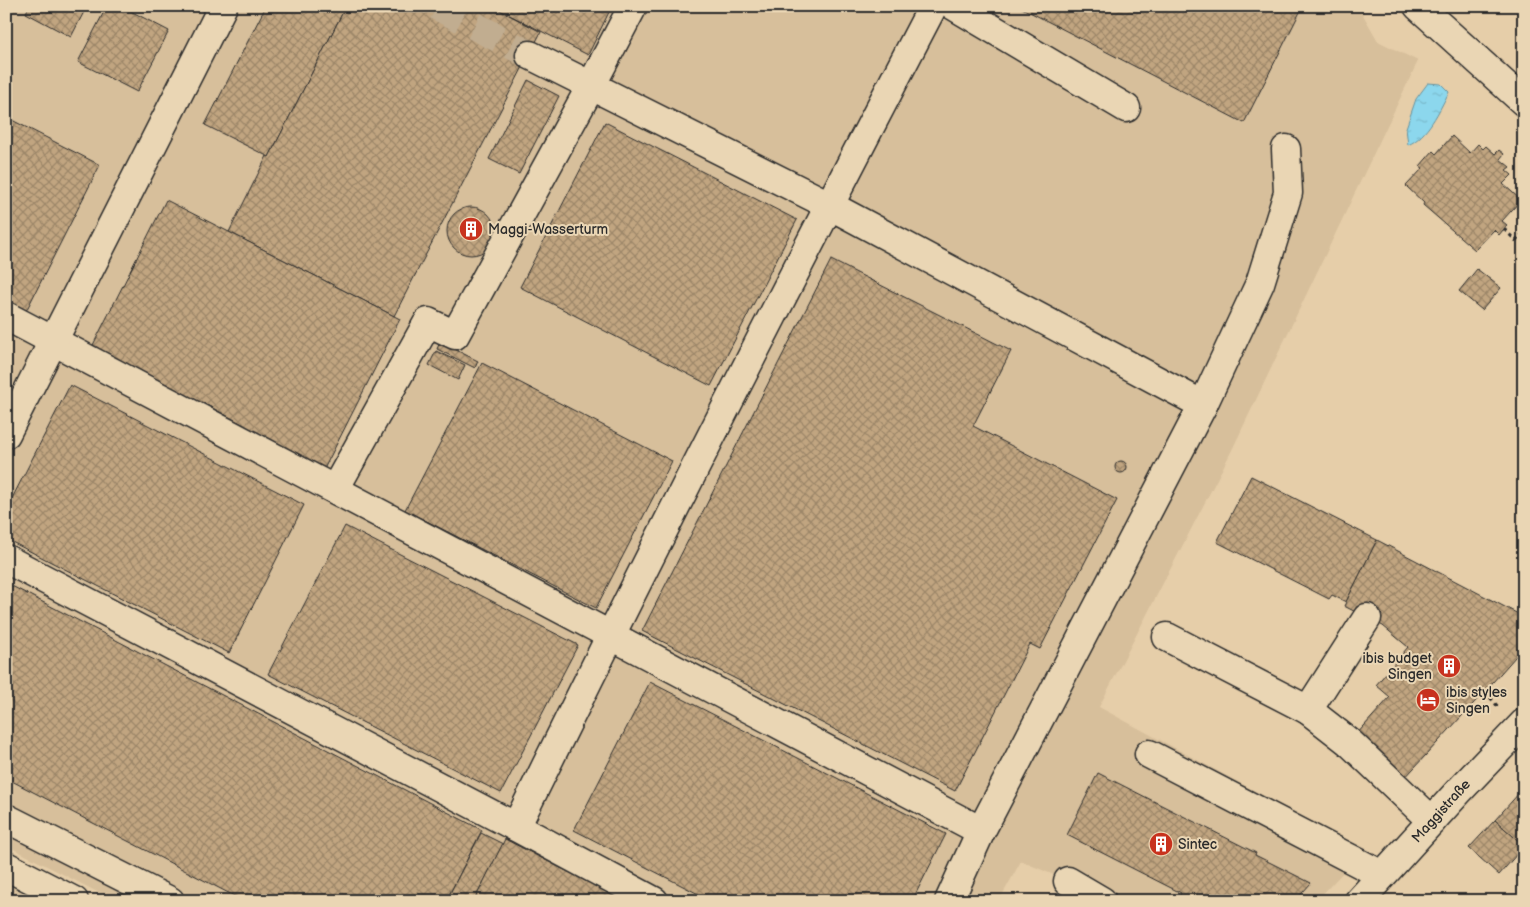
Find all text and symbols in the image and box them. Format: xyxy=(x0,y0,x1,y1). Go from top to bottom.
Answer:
building icon: Maggi-Wasserturm xyxy=(458,216,484,242)
place label: Maggi-Wasserturm xyxy=(488,221,608,238)
place label: ibis budget Singen xyxy=(1363,650,1433,683)
building icon: ibis budget Singen xyxy=(1436,653,1462,679)
place label: ibis styles Singen xyxy=(1446,684,1507,717)
hotel icon: ibis styles Singen xyxy=(1415,687,1441,713)
street label: Maggistraße xyxy=(1408,776,1474,846)
building icon: Sintec xyxy=(1148,831,1174,857)
place label: Sintec xyxy=(1178,836,1217,853)

